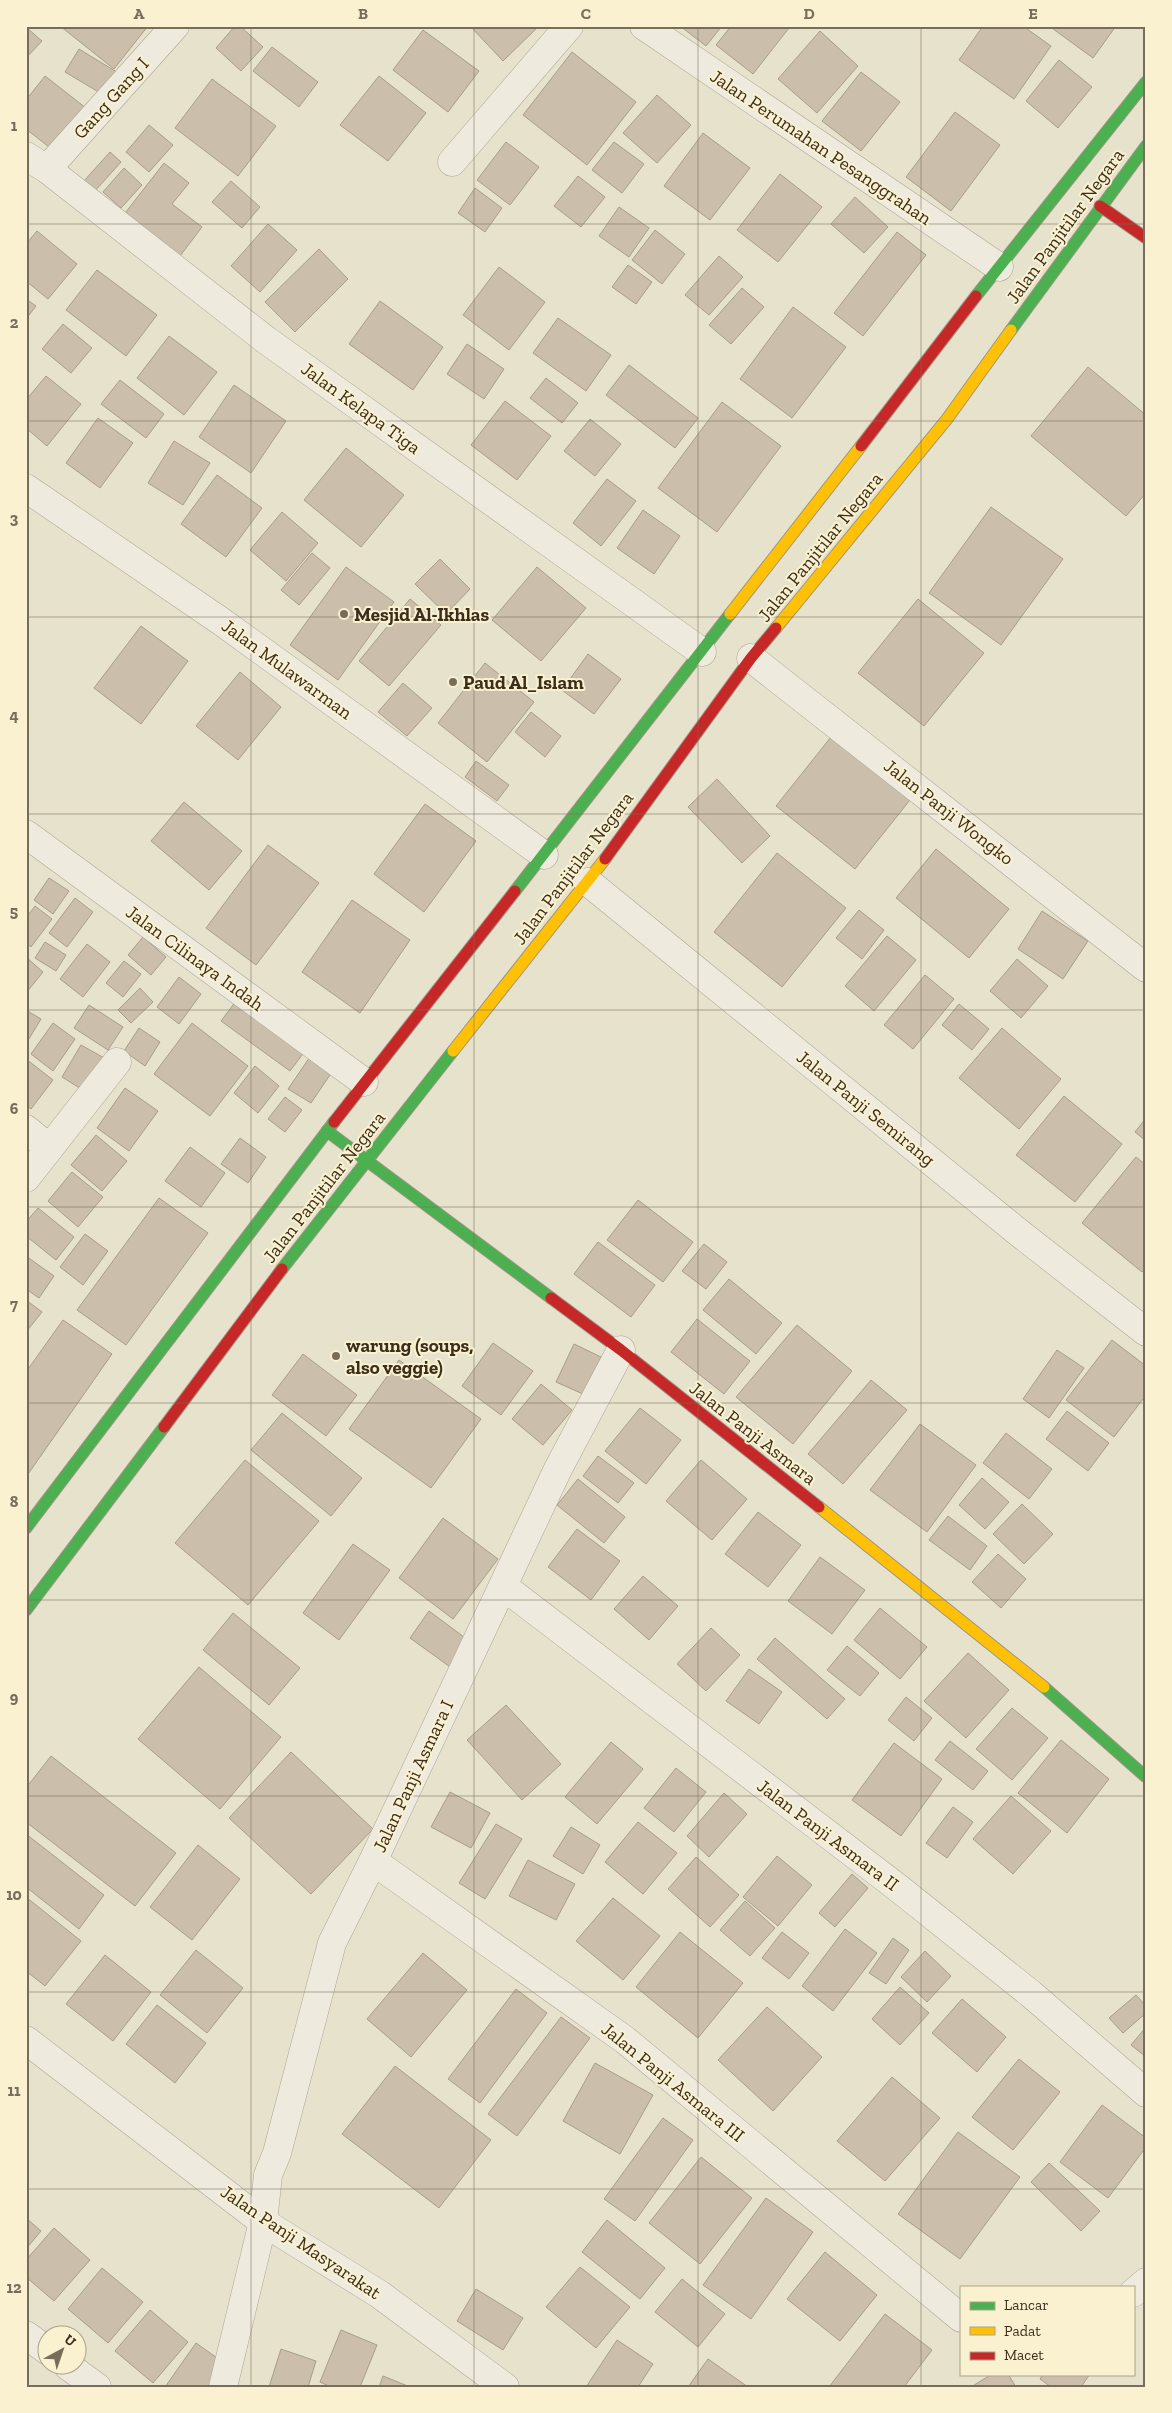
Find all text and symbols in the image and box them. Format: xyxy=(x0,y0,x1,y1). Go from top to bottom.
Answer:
text: A xyxy=(134,4,145,23)
text: B xyxy=(358,4,368,23)
text: C xyxy=(581,4,591,23)
text: D xyxy=(803,4,815,23)
text: E xyxy=(1028,4,1038,23)
street label: Gang Gang I xyxy=(68,52,154,144)
street label: Jalan Perumahan Pesanggrahan xyxy=(706,64,936,230)
text: 1 xyxy=(11,116,18,135)
street label: Jalan Panjitilar Negara xyxy=(1001,144,1129,308)
text: 2 xyxy=(10,313,19,332)
street label: Jalan Kelapa Tiga xyxy=(297,357,425,459)
street label: Jalan Panjitilar Negara xyxy=(753,468,887,626)
text: 3 xyxy=(10,509,19,528)
place label: Mesjid Al-Ikhlas xyxy=(354,603,489,626)
marker: Mesjid Al-Ikhlas xyxy=(338,608,350,620)
street label: Jalan Mulawarman xyxy=(217,614,357,724)
place label: Paud Al_Islam xyxy=(463,671,584,694)
marker: Paud Al_Islam xyxy=(447,676,459,688)
text: 4 xyxy=(9,706,19,725)
street label: Jalan Panji Wongko xyxy=(879,754,1019,870)
street label: Jalan Panjitilar Negara xyxy=(508,787,638,949)
street label: Jalan Cilinaya Indah xyxy=(122,900,269,1016)
text: 5 xyxy=(10,902,18,921)
street label: Jalan Panji Semirang xyxy=(792,1045,940,1171)
text: 6 xyxy=(10,1099,19,1118)
street label: Jalan Panjitilar Negara xyxy=(258,1107,390,1267)
text: 7 xyxy=(10,1295,18,1314)
place label: warung (soups, also veggie) xyxy=(346,1334,474,1379)
marker: warung (soups, also veggie) xyxy=(330,1350,342,1362)
street label: Jalan Panji Asmara xyxy=(685,1376,821,1490)
text: 8 xyxy=(10,1492,19,1511)
text: 9 xyxy=(10,1688,19,1707)
street label: Jalan Panji Asmara I xyxy=(368,1696,458,1856)
street label: Jalan Panji Asmara II xyxy=(753,1774,903,1896)
text: 10 xyxy=(6,1885,22,1904)
street label: Jalan Panji Asmara III xyxy=(597,2017,749,2147)
text: 11 xyxy=(8,2081,21,2100)
street label: Jalan Panji Masyarakat xyxy=(217,2180,385,2304)
text: 12 xyxy=(6,2278,22,2297)
legend xyxy=(960,2286,1134,2376)
text: Lancar xyxy=(1004,2296,1049,2314)
text: Padat xyxy=(1004,2322,1041,2340)
north arrow xyxy=(38,2326,88,2376)
text: U xyxy=(61,2331,79,2350)
text: Macet xyxy=(1004,2346,1044,2364)

